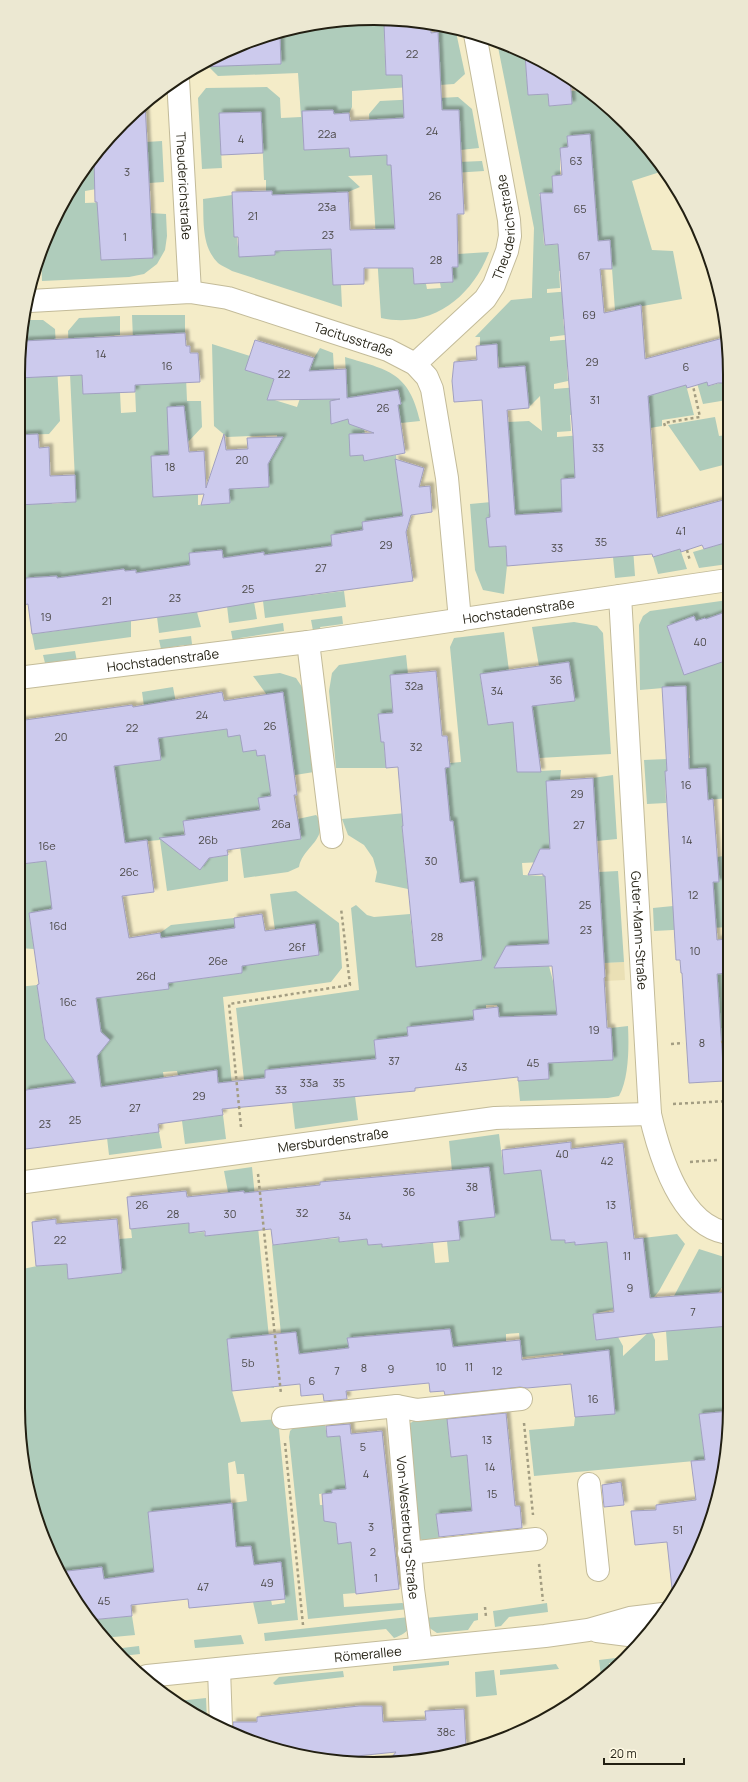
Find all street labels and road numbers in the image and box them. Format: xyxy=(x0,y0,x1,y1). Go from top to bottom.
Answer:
street label: Theuderichstraße xyxy=(172,131,196,241)
street label: Theuderichstraße xyxy=(488,173,519,283)
street label: Tacitusstraße xyxy=(312,317,397,361)
street label: Hochstadenstraße xyxy=(461,594,576,628)
street label: Hochstadenstraße xyxy=(106,644,220,676)
street label: Guter-Mann-Straße xyxy=(627,871,652,991)
street label: Mersburdenstraße xyxy=(277,1124,390,1157)
street label: Von-Westerburg-Straße xyxy=(392,1455,423,1601)
street label: Römerallee xyxy=(333,1641,403,1666)

